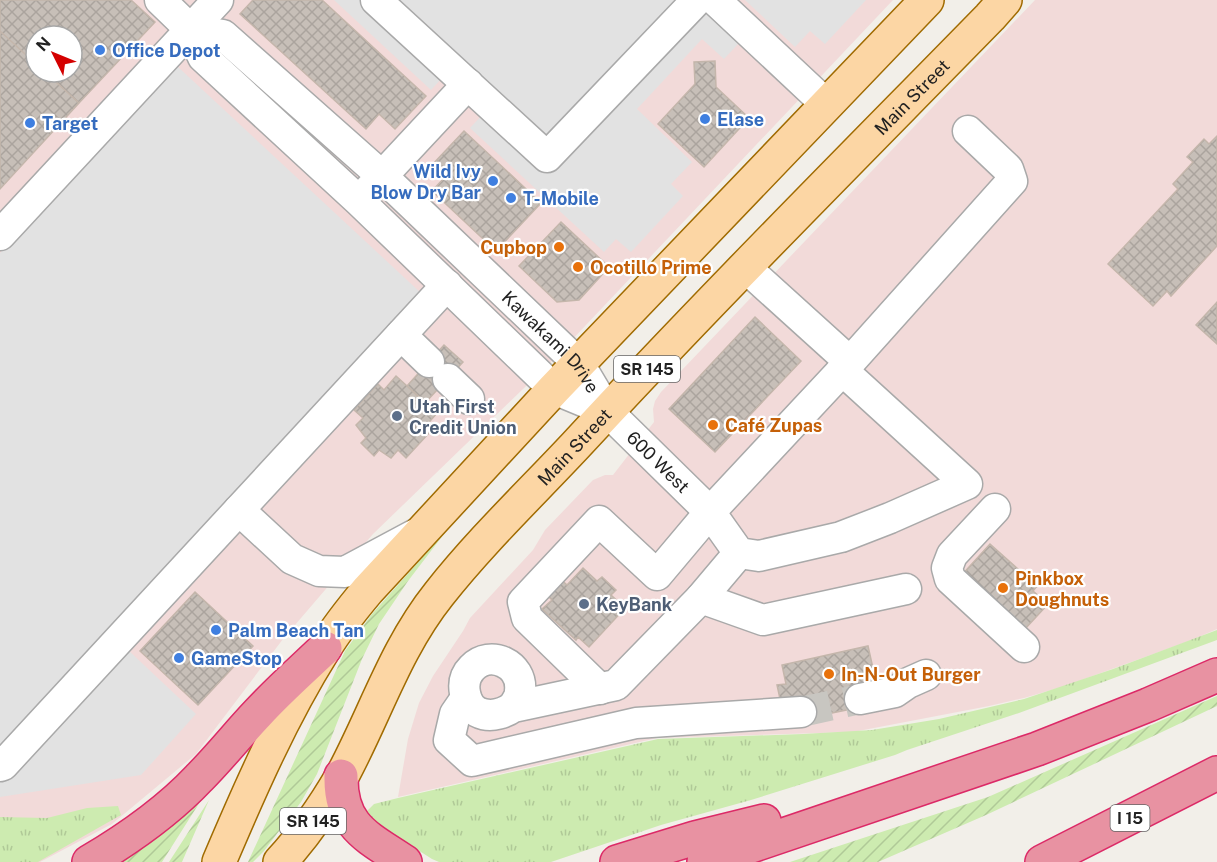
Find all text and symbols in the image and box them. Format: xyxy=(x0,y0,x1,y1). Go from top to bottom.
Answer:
north arrow xyxy=(24,24,84,84)
text: N xyxy=(32,33,55,55)
place label: Office Depot xyxy=(112,40,221,61)
marker: Office Depot xyxy=(93,43,107,57)
street label: Main Street xyxy=(870,55,953,139)
place label: Elase xyxy=(717,109,764,130)
marker: Elase xyxy=(698,112,712,126)
place label: Target xyxy=(42,113,98,134)
marker: Target xyxy=(23,116,37,130)
place label: Wild Ivy Blow Dry Bar xyxy=(370,161,482,203)
marker: Wild Ivy Blow Dry Bar xyxy=(486,174,500,188)
place label: T-Mobile xyxy=(523,188,599,209)
marker: T-Mobile xyxy=(504,191,518,205)
place label: Cupbop xyxy=(480,237,547,258)
marker: Cupbop xyxy=(552,240,566,254)
place label: Ocotillo Prime xyxy=(590,257,712,278)
marker: Ocotillo Prime xyxy=(571,260,585,274)
street label: Kawakami Drive xyxy=(498,286,604,396)
road number: SR 145 xyxy=(614,356,680,382)
place label: Utah First Credit Union xyxy=(409,396,517,438)
street label: Main Street xyxy=(533,404,615,489)
marker: Utah First Credit Union xyxy=(390,409,404,423)
place label: Café Zupas xyxy=(725,415,822,436)
marker: Café Zupas xyxy=(706,418,720,432)
street label: 600 West xyxy=(623,426,694,497)
place label: Pinkbox Doughnuts xyxy=(1015,568,1109,610)
marker: Pinkbox Doughnuts xyxy=(996,581,1010,595)
place label: KeyBank xyxy=(596,594,673,615)
marker: KeyBank xyxy=(577,597,591,611)
place label: Palm Beach Tan xyxy=(228,620,364,641)
marker: Palm Beach Tan xyxy=(209,623,223,637)
place label: GameStop xyxy=(191,648,282,669)
marker: GameStop xyxy=(172,651,186,665)
place label: In-N-Out Burger xyxy=(841,664,981,685)
marker: In-N-Out Burger xyxy=(822,667,836,681)
road number: I 15 xyxy=(1110,805,1150,831)
road number: SR 145 xyxy=(280,808,346,834)

